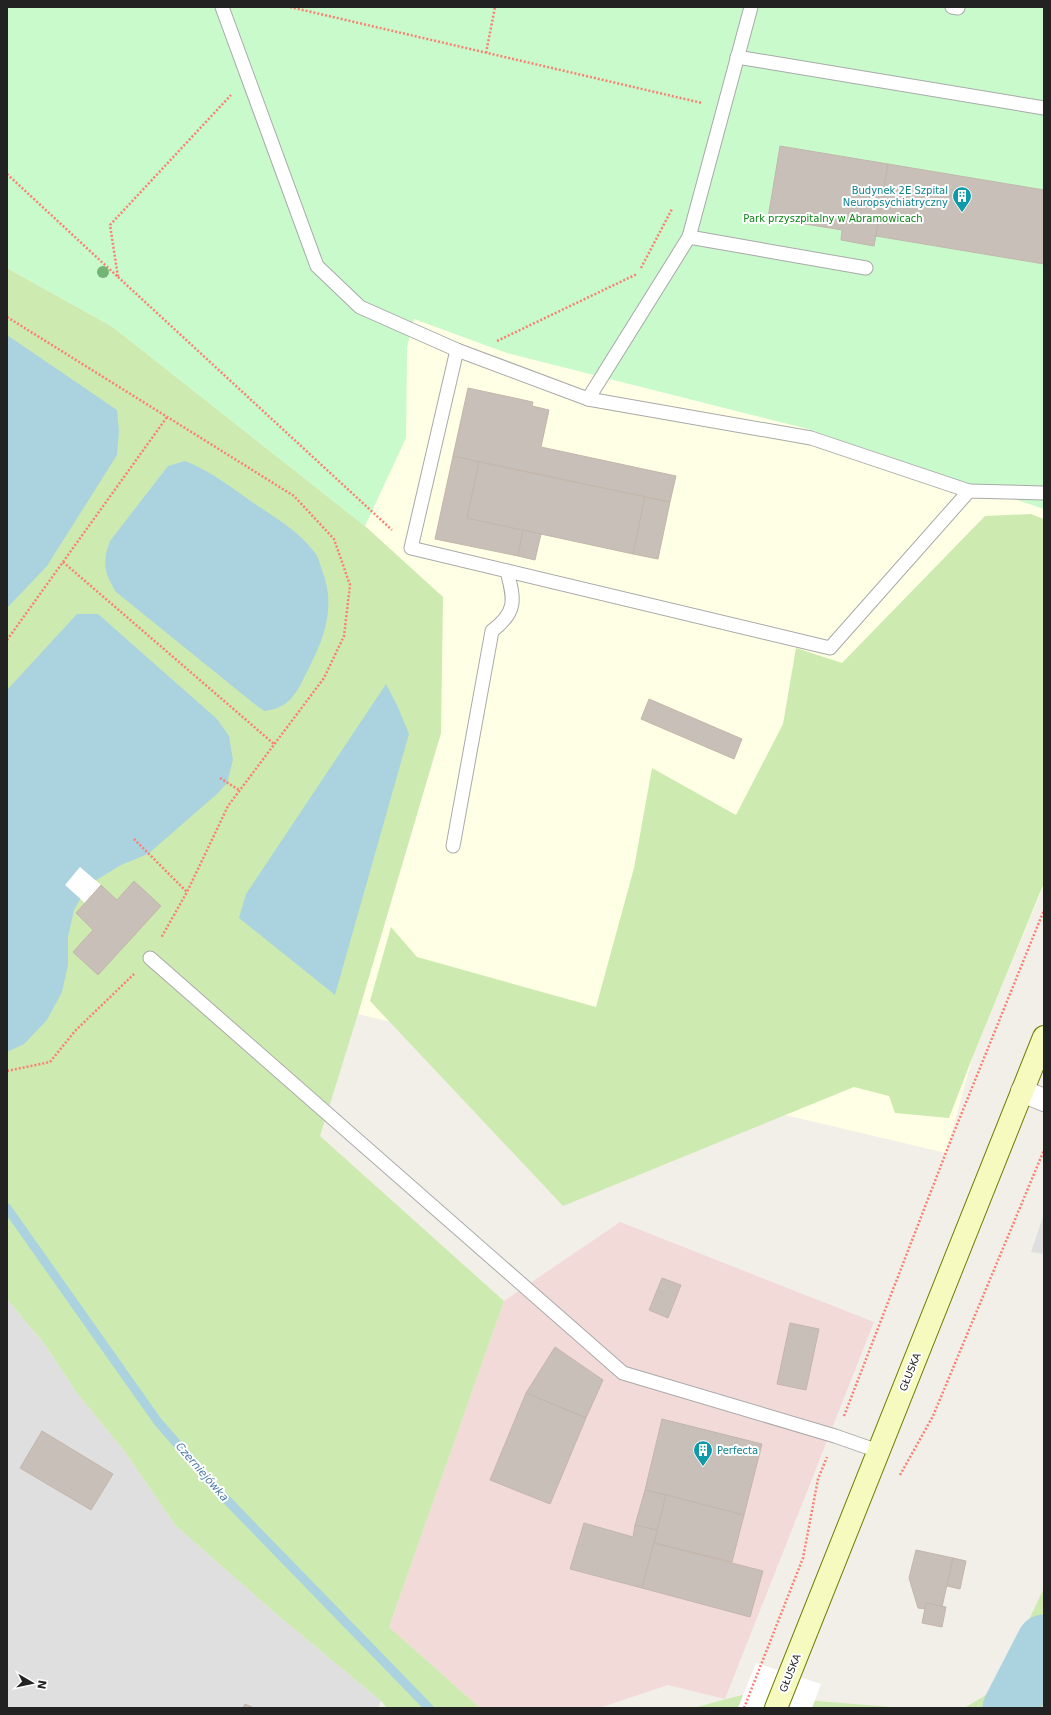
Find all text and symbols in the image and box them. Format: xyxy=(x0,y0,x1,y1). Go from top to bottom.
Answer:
place label: Budynek 2E Szpital Neuropsychiatryczny xyxy=(843,185,948,208)
building icon: Budynek 2E Szpital Neuropsychiatryczny xyxy=(951,185,973,213)
park label: Park przyszpitalny w Abramowicach xyxy=(743,213,923,224)
street label: GŁUSKA xyxy=(897,1351,923,1393)
building icon: Perfecta xyxy=(692,1439,714,1467)
water label: Czerniejówka xyxy=(173,1440,231,1504)
place label: Perfecta xyxy=(717,1445,758,1456)
street label: GŁUSKA xyxy=(777,1652,803,1694)
north arrow xyxy=(12,1663,52,1703)
text: N xyxy=(34,1679,49,1690)

